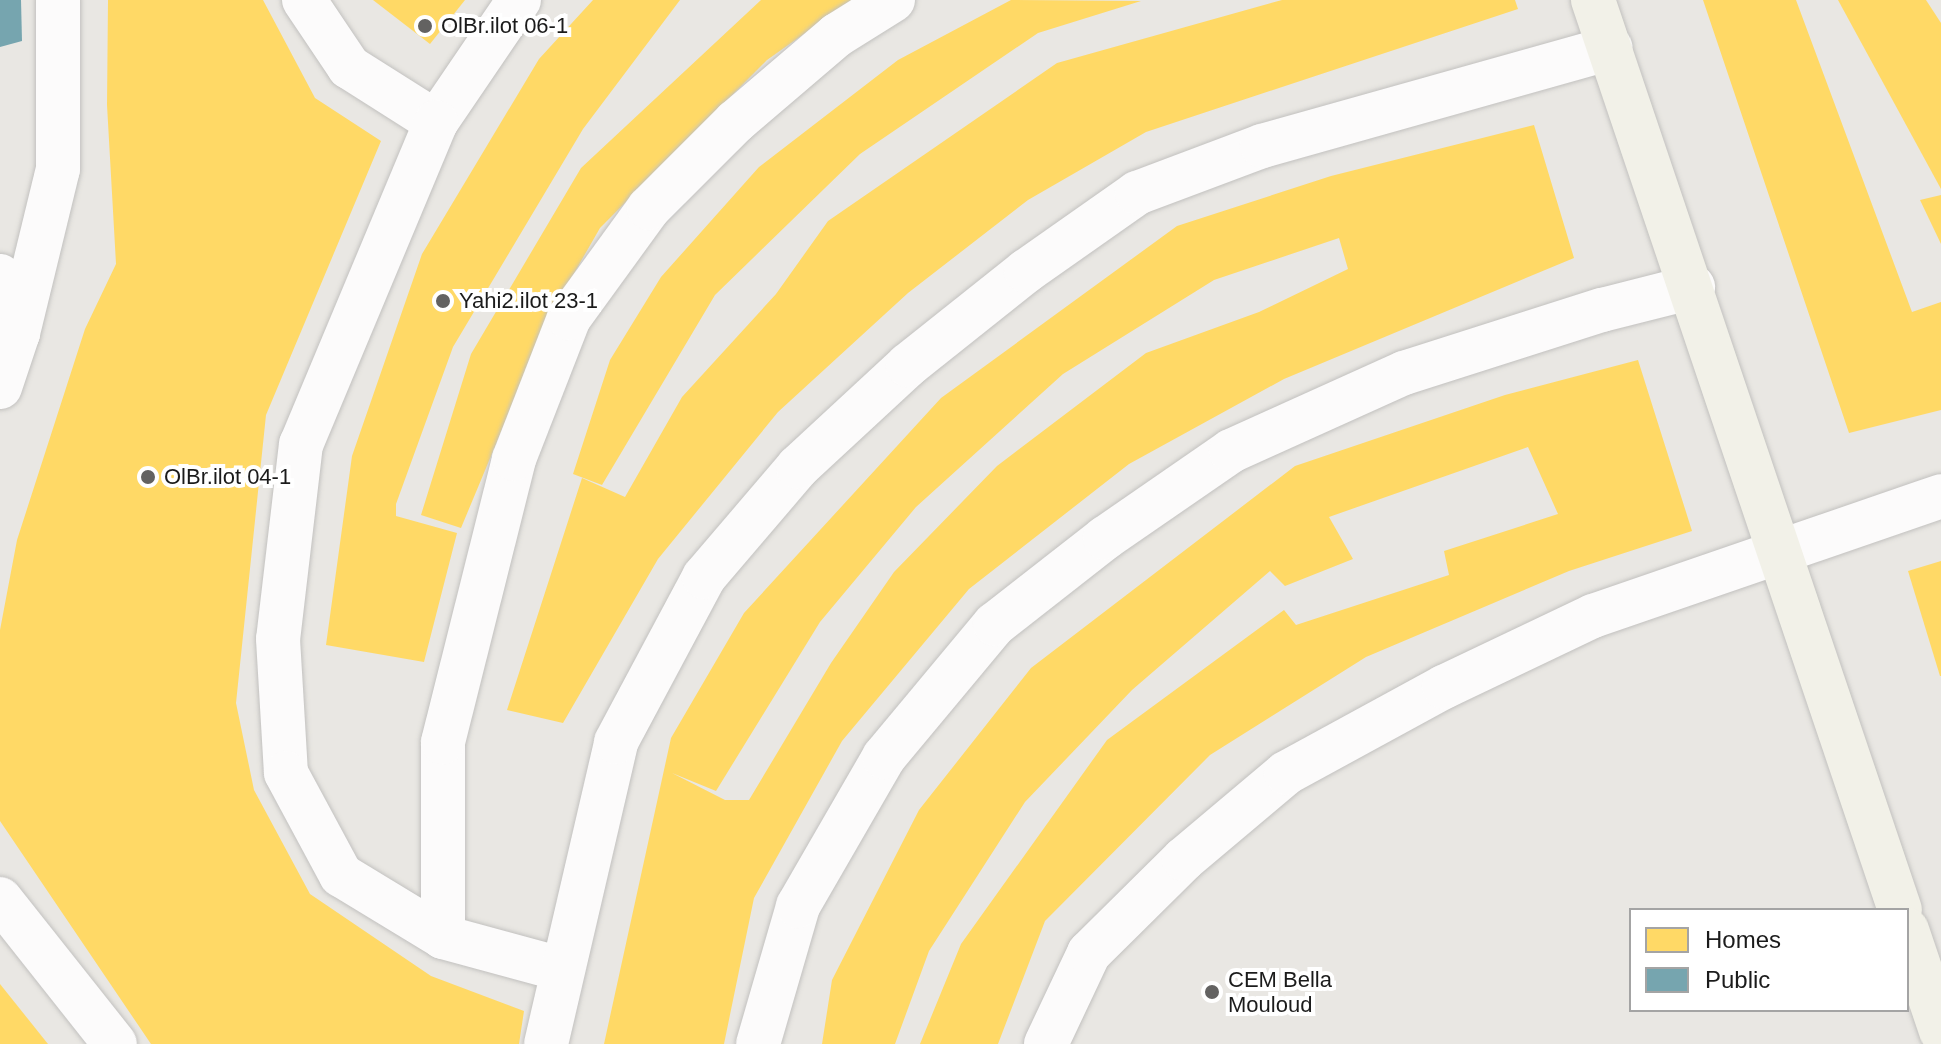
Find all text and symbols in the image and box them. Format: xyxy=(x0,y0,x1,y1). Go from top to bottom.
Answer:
place label: OlBr.ilot 06-1 xyxy=(441,13,568,39)
marker: OlBr.ilot 06-1 xyxy=(416,17,434,35)
place label: Yahi2.ilot 23-1 xyxy=(459,288,598,314)
marker: Yahi2.ilot 23-1 xyxy=(434,292,452,310)
place label: OlBr.ilot 04-1 xyxy=(164,464,291,490)
marker: OlBr.ilot 04-1 xyxy=(139,468,157,486)
legend xyxy=(1629,908,1909,1012)
text: Homes xyxy=(1705,926,1781,953)
place label: CEM Bella Mouloud xyxy=(1228,966,1332,1018)
text: Public xyxy=(1705,966,1770,993)
marker: CEM Bella Mouloud xyxy=(1203,983,1221,1001)

